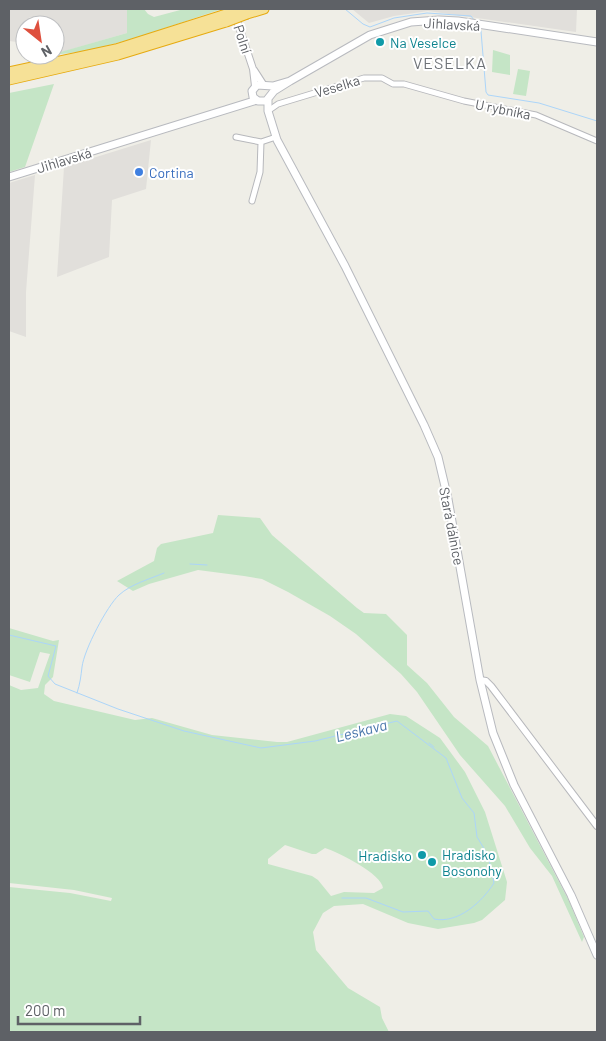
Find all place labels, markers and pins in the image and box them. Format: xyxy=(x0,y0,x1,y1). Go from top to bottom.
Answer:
place label: Na Veselce xyxy=(390,34,456,51)
marker: Na Veselce xyxy=(374,36,386,48)
place label: Cortina xyxy=(149,164,194,181)
marker: Cortina xyxy=(133,166,145,178)
place label: Hradisko Bosonohy xyxy=(442,846,502,879)
place label: Hradisko xyxy=(358,847,412,864)
marker: Hradisko xyxy=(416,849,428,861)
marker: Hradisko Bosonohy xyxy=(426,856,438,868)

